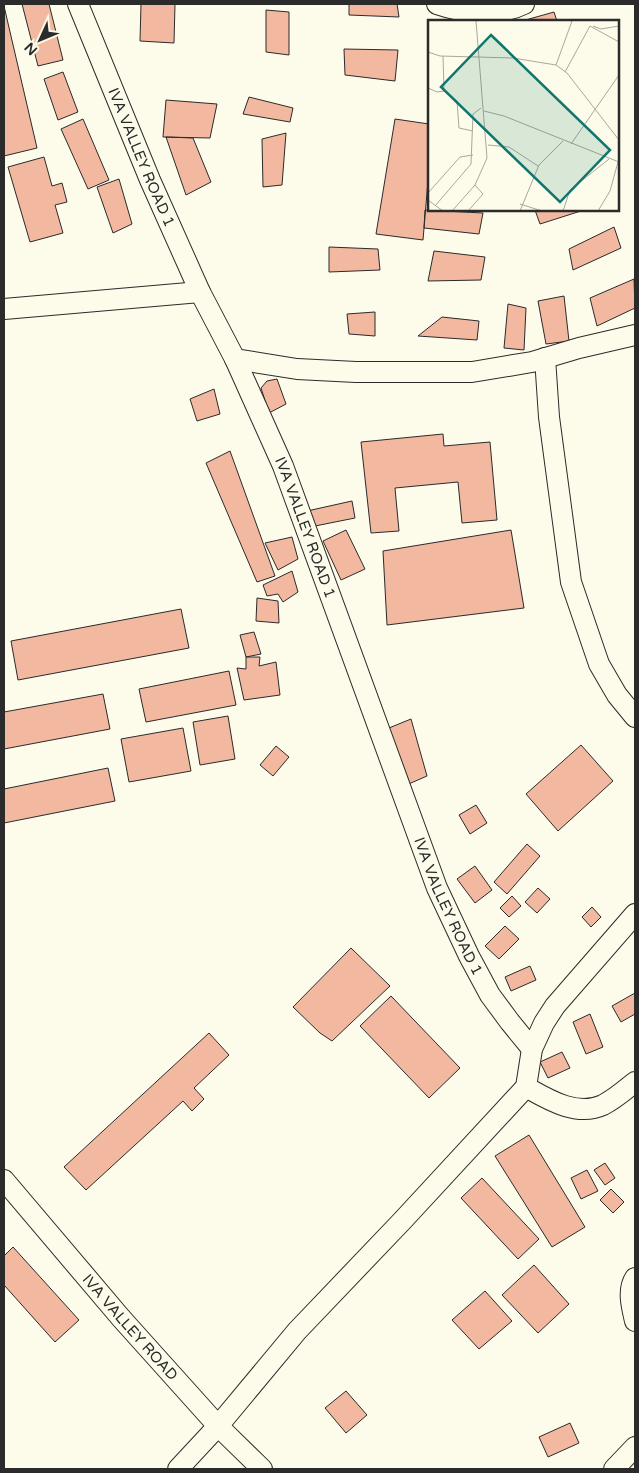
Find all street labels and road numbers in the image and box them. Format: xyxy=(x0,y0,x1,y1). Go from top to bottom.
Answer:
street label: IVA VALLEY ROAD 1 xyxy=(104,85,179,230)
street label: IVA VALLEY ROAD 1 xyxy=(271,454,339,600)
street label: IVA VALLEY ROAD 1 xyxy=(410,835,487,978)
street label: IVA VALLEY ROAD xyxy=(79,1270,182,1384)

